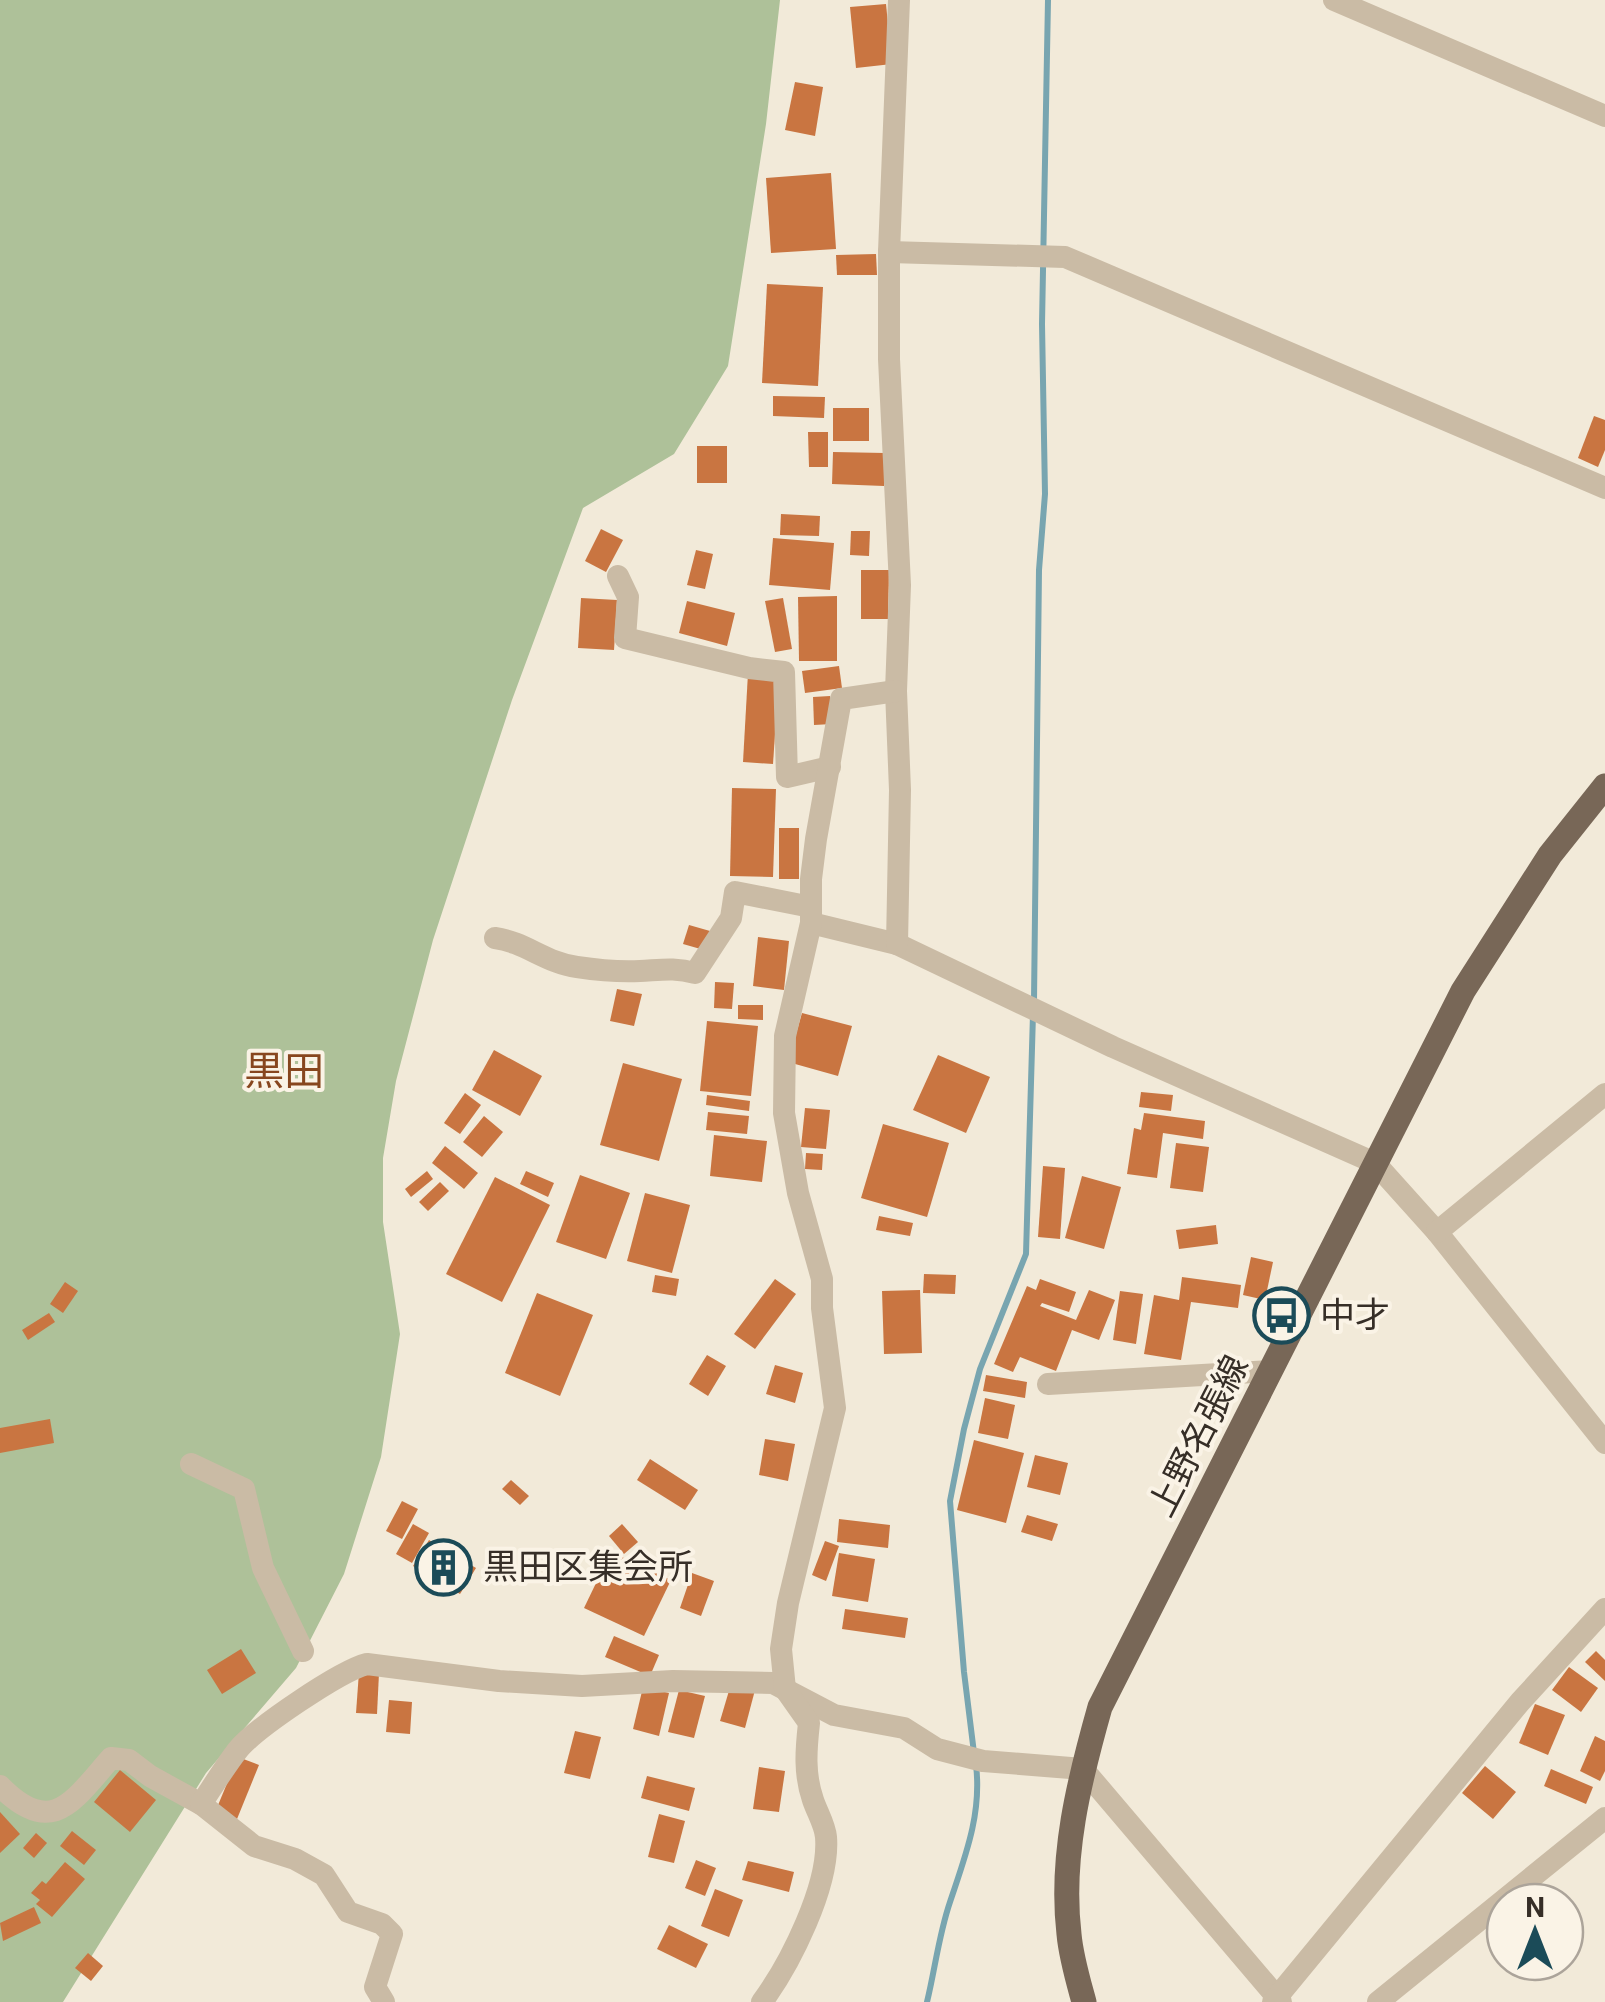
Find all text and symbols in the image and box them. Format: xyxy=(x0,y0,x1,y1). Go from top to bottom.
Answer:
district label: 黒田 xyxy=(244,1048,324,1095)
bus stop icon: 中才 xyxy=(1251,1285,1311,1345)
place label: 中才 xyxy=(1320,1295,1390,1336)
street label: 上野名張線 xyxy=(1141,1349,1257,1523)
building icon: 黒田区集会所 xyxy=(414,1537,474,1597)
place label: 黒田区集会所 xyxy=(483,1547,693,1588)
north arrow xyxy=(1485,1882,1585,1982)
text: N xyxy=(1525,1891,1545,1924)

